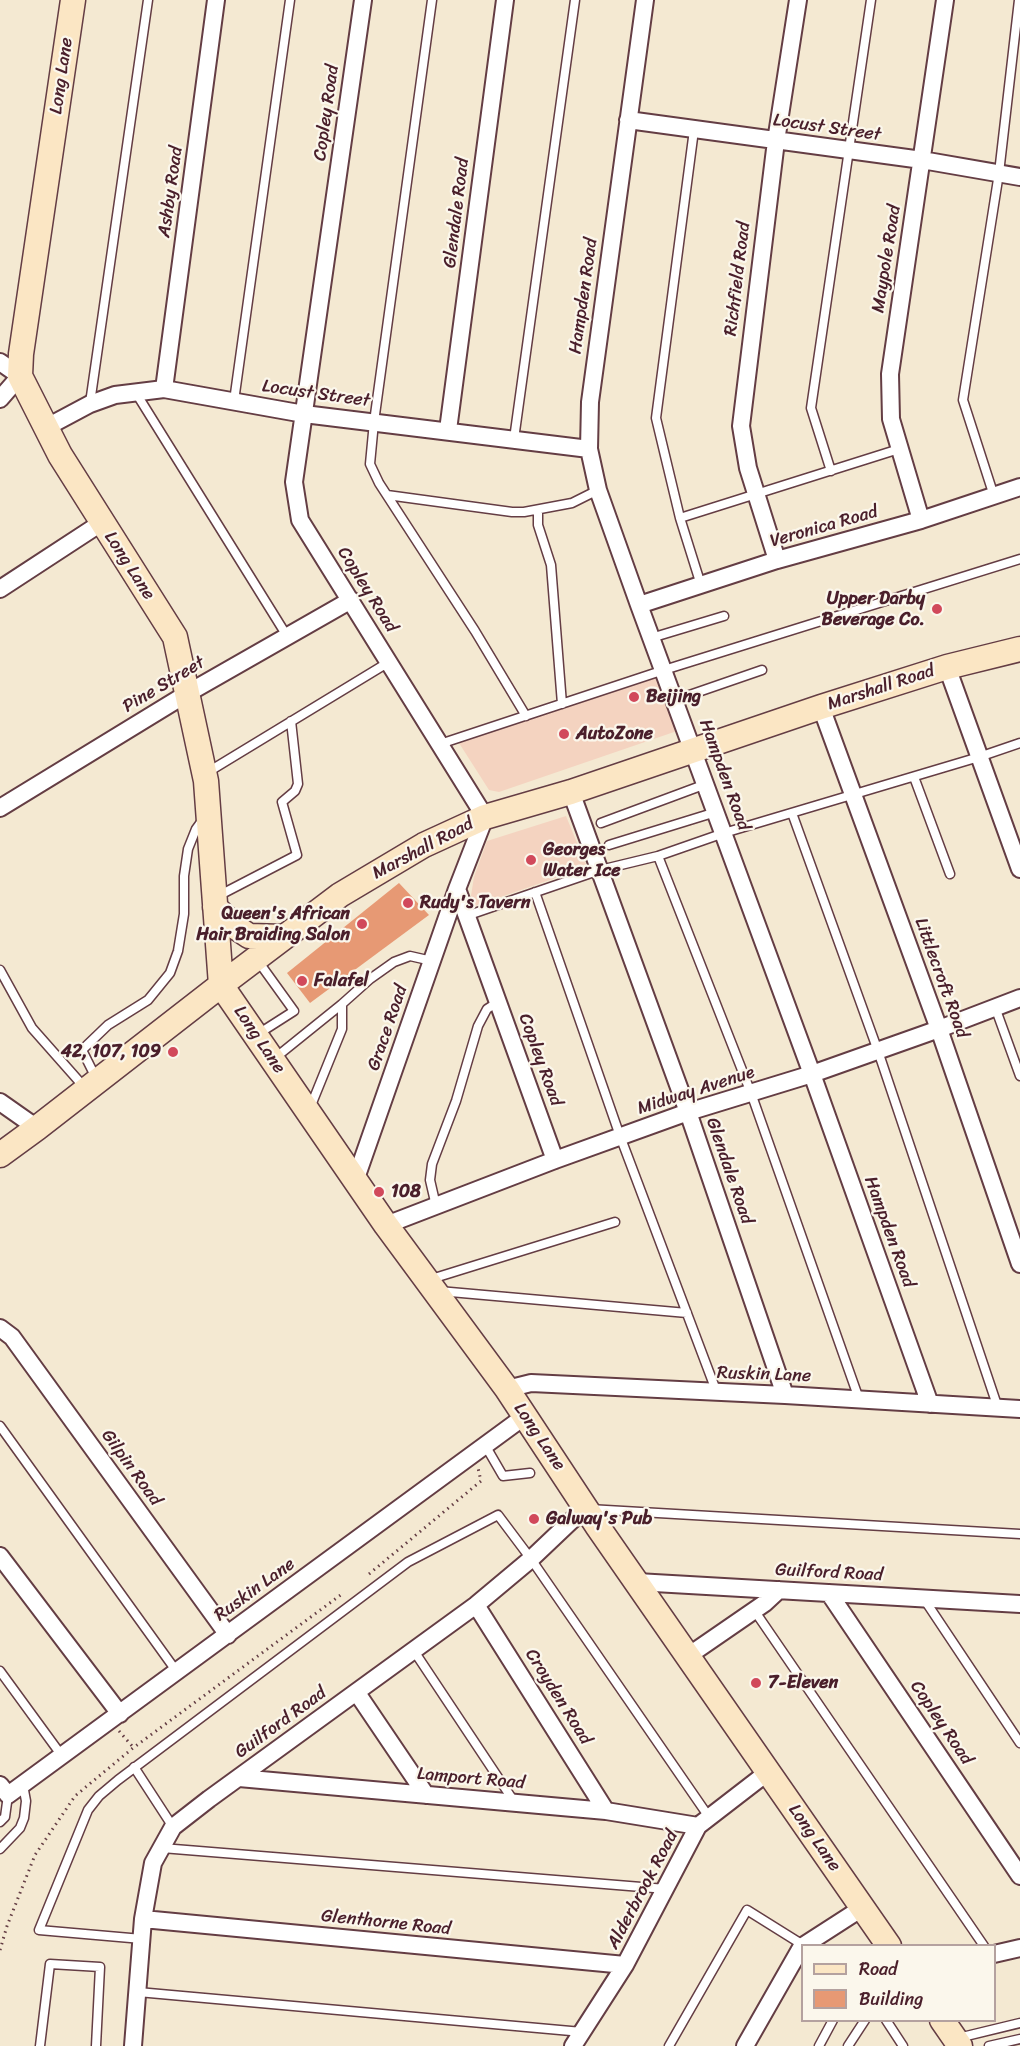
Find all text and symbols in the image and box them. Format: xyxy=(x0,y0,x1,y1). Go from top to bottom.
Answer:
street label: Long Lane xyxy=(46,36,78,116)
street label: Copley Road xyxy=(310,64,344,162)
street label: Locust Street xyxy=(772,110,882,146)
street label: Ashby Road xyxy=(154,145,188,239)
street label: Glendale Road xyxy=(440,157,474,269)
street label: Maypole Road xyxy=(868,204,906,314)
street label: Richfield Road xyxy=(720,221,756,337)
street label: Hampden Road xyxy=(565,237,603,355)
street label: Locust Street xyxy=(261,376,371,412)
street label: Veronica Road xyxy=(768,501,880,553)
street label: Long Lane xyxy=(99,528,159,604)
street label: Copley Road xyxy=(332,543,402,637)
place label: Upper Darby Beverage Co. xyxy=(822,588,925,630)
marker: Upper Darby Beverage Co. xyxy=(930,602,944,616)
street label: Pine Street xyxy=(119,652,209,718)
street label: Marshall Road xyxy=(825,661,937,715)
place label: Beijing xyxy=(646,686,701,708)
marker: Beijing xyxy=(627,690,641,704)
street label: Hampden Road xyxy=(694,716,754,834)
place label: AutoZone xyxy=(576,723,653,745)
marker: AutoZone xyxy=(557,727,571,741)
street label: Marshall Road xyxy=(369,813,477,885)
place label: Georges Water Ice xyxy=(543,839,620,882)
marker: Georges Water Ice xyxy=(524,853,538,867)
place label: Rudy's Tavern xyxy=(420,892,530,914)
marker: Rudy's Tavern xyxy=(401,896,415,910)
place label: Queen's African Hair Braiding Salon xyxy=(196,903,350,946)
street label: Littlecroft Road xyxy=(909,915,973,1041)
marker: Queen's African Hair Braiding Salon xyxy=(355,917,369,931)
place label: Falafel xyxy=(314,970,369,992)
marker: Falafel xyxy=(295,974,309,988)
street label: Grace Road xyxy=(363,982,413,1074)
street label: Long Lane xyxy=(228,1002,290,1078)
street label: Copley Road xyxy=(513,1011,567,1109)
place label: 42, 107, 109 xyxy=(61,1041,161,1063)
marker: 42, 107, 109 xyxy=(166,1045,180,1059)
street label: Midway Avenue xyxy=(635,1062,757,1120)
street label: Glendale Road xyxy=(701,1115,757,1227)
street label: Hampden Road xyxy=(859,1173,919,1291)
place label: 108 xyxy=(391,1181,421,1203)
marker: 108 xyxy=(372,1185,386,1199)
street label: Ruskin Lane xyxy=(717,1363,811,1387)
street label: Long Lane xyxy=(508,1399,570,1475)
street label: Gilpin Road xyxy=(96,1426,166,1510)
place label: Galway's Pub xyxy=(546,1508,652,1530)
marker: Galway's Pub xyxy=(527,1512,541,1526)
street label: Ruskin Lane xyxy=(211,1554,299,1626)
street label: Guilford Road xyxy=(775,1559,883,1587)
street label: Croyden Road xyxy=(520,1645,596,1749)
place label: 7-Eleven xyxy=(768,1672,838,1694)
marker: 7-Eleven xyxy=(749,1676,763,1690)
street label: Copley Road xyxy=(905,1677,977,1769)
street label: Guilford Road xyxy=(231,1683,331,1763)
street label: Lamport Road xyxy=(416,1764,526,1794)
street label: Long Lane xyxy=(783,1800,845,1876)
street label: Alderbrook Road xyxy=(603,1827,683,1953)
street label: Glenthorne Road xyxy=(320,1905,452,1941)
legend xyxy=(801,1944,996,2022)
text: Road xyxy=(859,1953,898,1985)
text: Building xyxy=(859,1983,923,2015)

